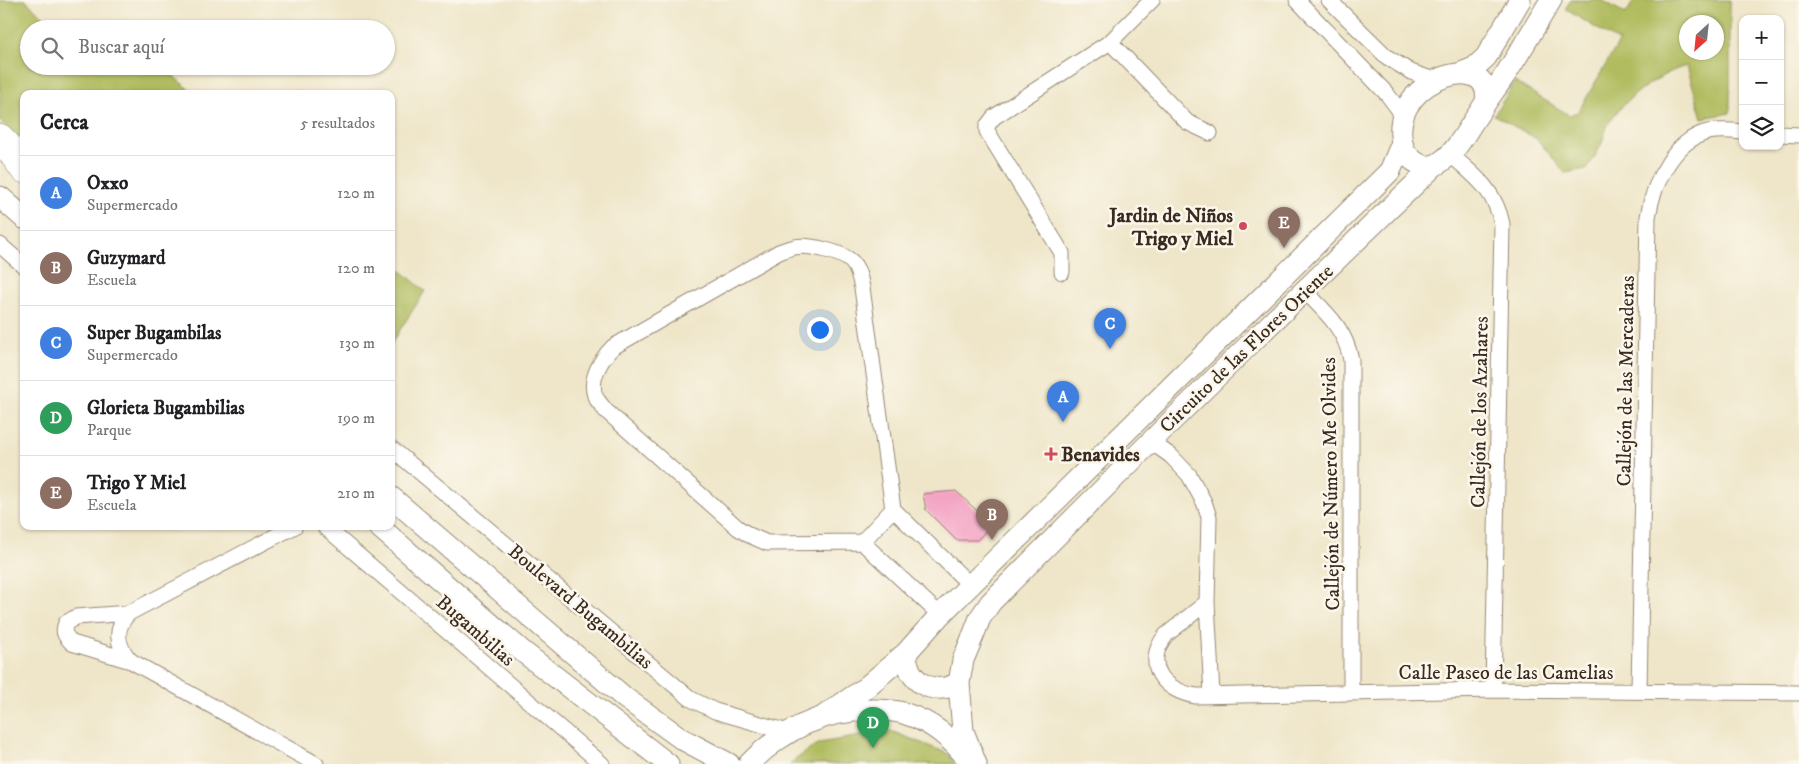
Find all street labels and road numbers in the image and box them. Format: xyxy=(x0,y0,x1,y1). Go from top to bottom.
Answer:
street label: Circuito de las Flores Oriente xyxy=(1155,259,1339,439)
street label: Callejón de las Mercaderas xyxy=(1612,275,1641,487)
street label: Callejón de los Azahares xyxy=(1466,316,1495,508)
street label: Callejón de Número Me Olvides xyxy=(1317,357,1346,611)
street label: Boulevard Bugambilias xyxy=(502,539,658,675)
street label: Bugambilias xyxy=(430,590,520,672)
street label: Calle Paseo de las Camelias xyxy=(1399,661,1614,686)

